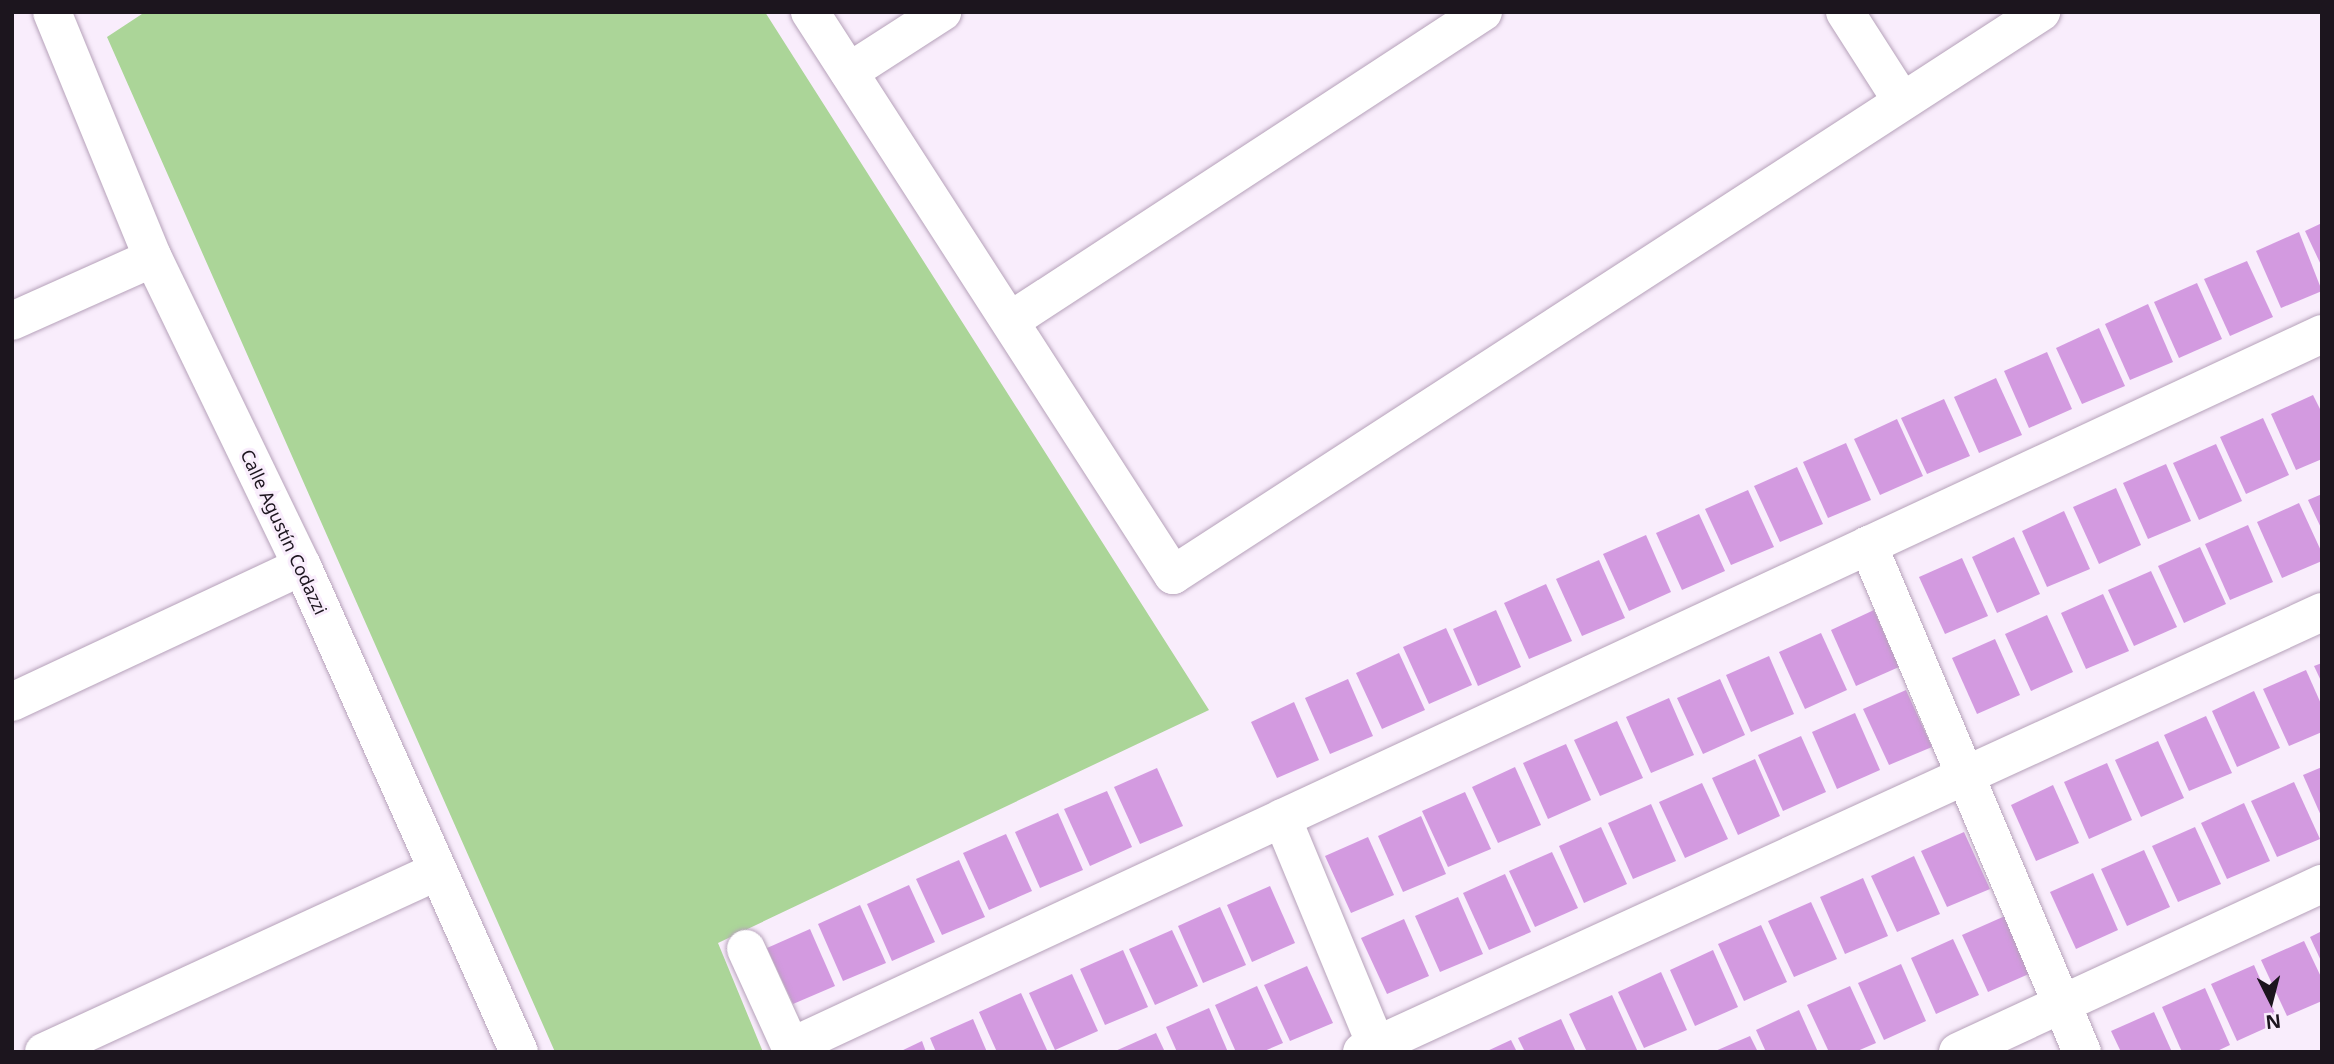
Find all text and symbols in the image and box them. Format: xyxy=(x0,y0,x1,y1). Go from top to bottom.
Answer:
street label: Calle Agustín Codazzi xyxy=(236,446,332,618)
north arrow xyxy=(2236,966,2306,1036)
text: N xyxy=(2264,1008,2282,1036)

